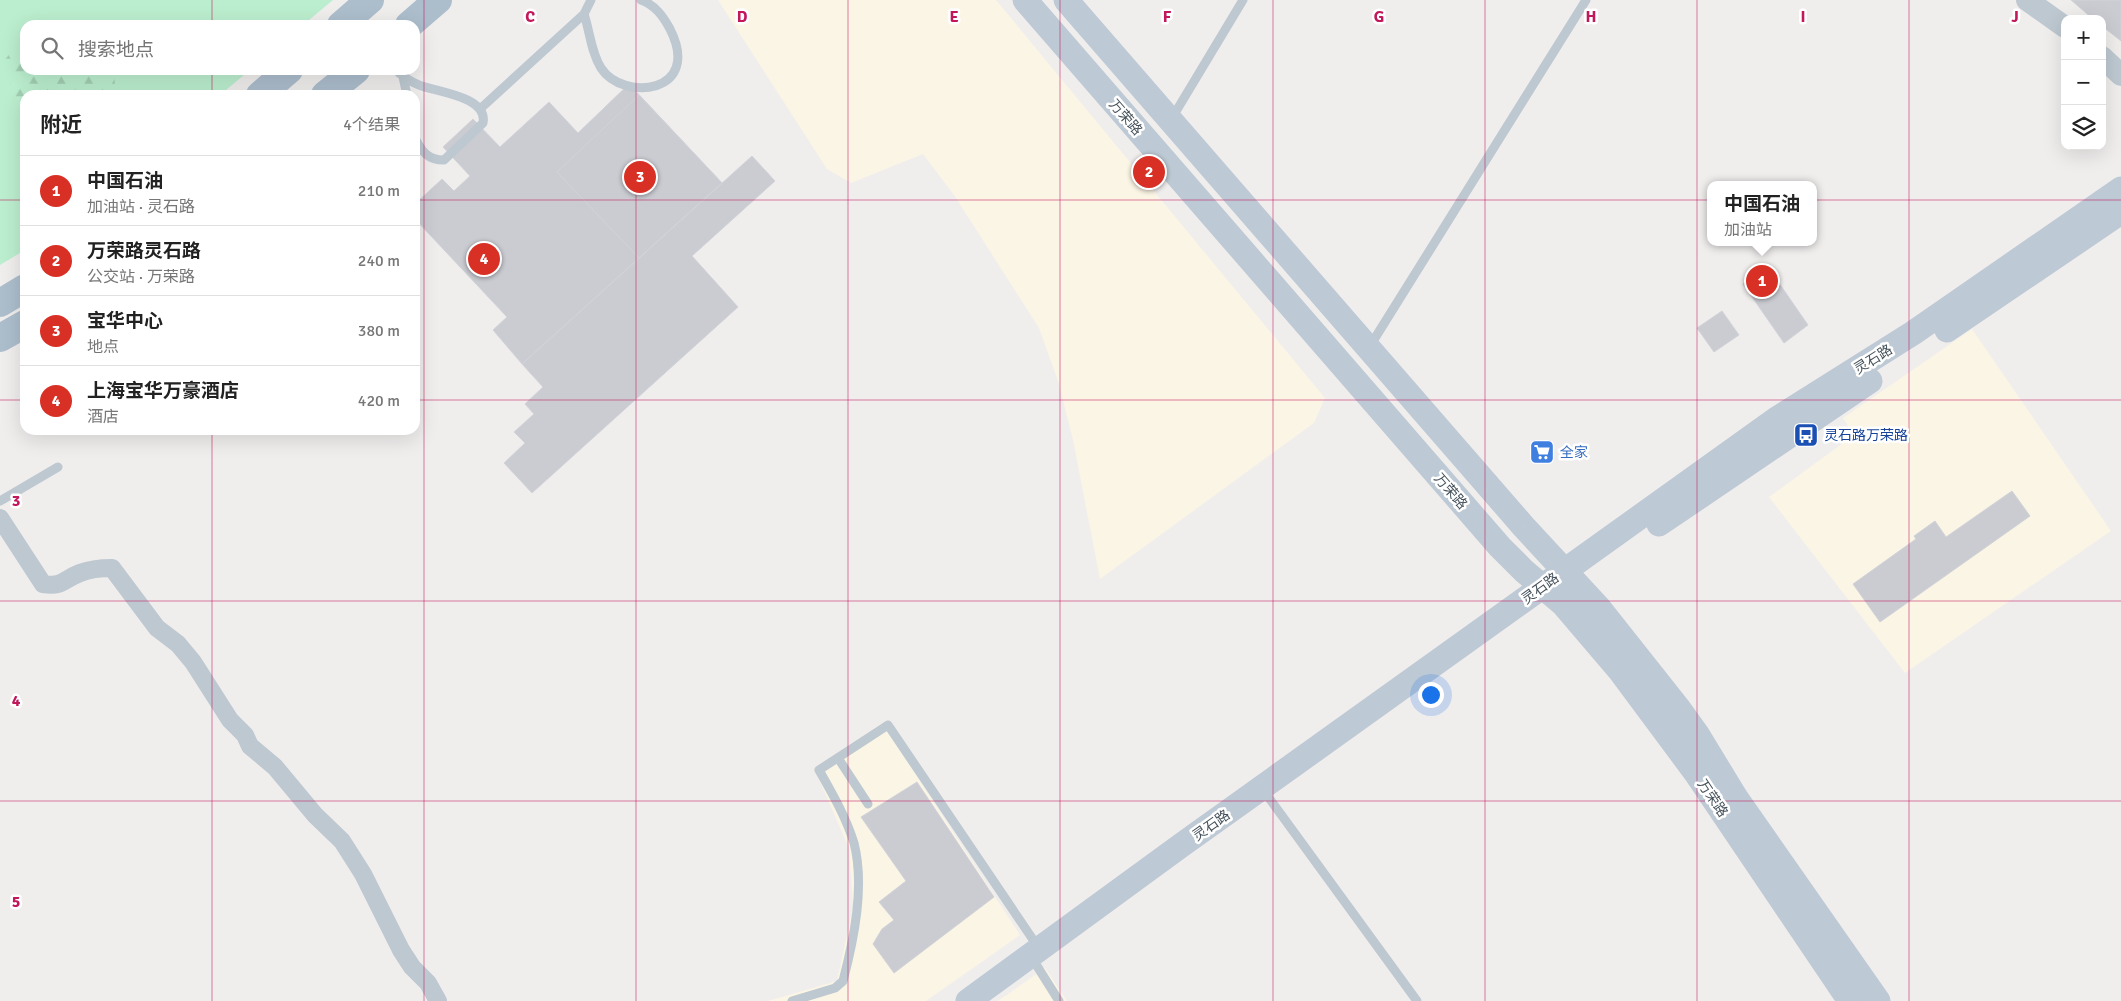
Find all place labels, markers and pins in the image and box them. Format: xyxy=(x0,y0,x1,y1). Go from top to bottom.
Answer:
pin: 2 xyxy=(1133,153,1165,191)
pin: 3 xyxy=(624,158,656,196)
pin: 4 xyxy=(468,240,500,278)
pin: 1 xyxy=(1746,262,1778,300)
bus stop icon: 灵石路万荣路 xyxy=(1793,422,1819,448)
place label: 灵石路万荣路 xyxy=(1824,427,1908,444)
supermarket icon: 全家 xyxy=(1529,439,1555,465)
place label: 全家 xyxy=(1560,444,1588,461)

